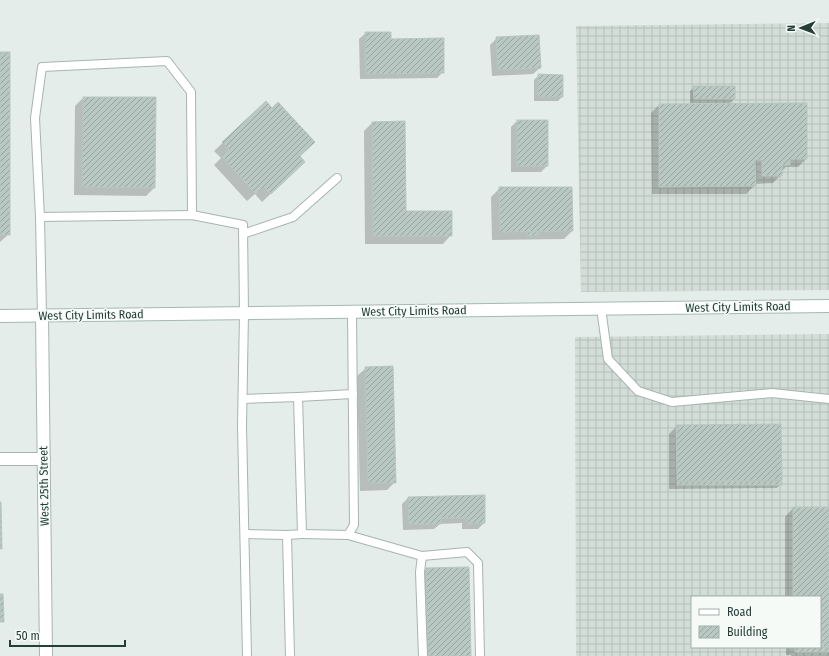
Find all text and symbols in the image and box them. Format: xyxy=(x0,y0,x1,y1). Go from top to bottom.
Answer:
north arrow xyxy=(781,8,821,48)
text: N xyxy=(785,25,798,32)
street label: West City Limits Road xyxy=(685,299,791,315)
street label: West City Limits Road xyxy=(361,303,467,319)
street label: West City Limits Road xyxy=(38,307,144,323)
street label: West 25th Street xyxy=(36,446,52,526)
legend xyxy=(691,596,821,648)
text: Road xyxy=(727,605,752,619)
scale bar xyxy=(10,622,125,648)
text: Building xyxy=(727,625,768,639)
text: 50 m xyxy=(16,629,40,643)

